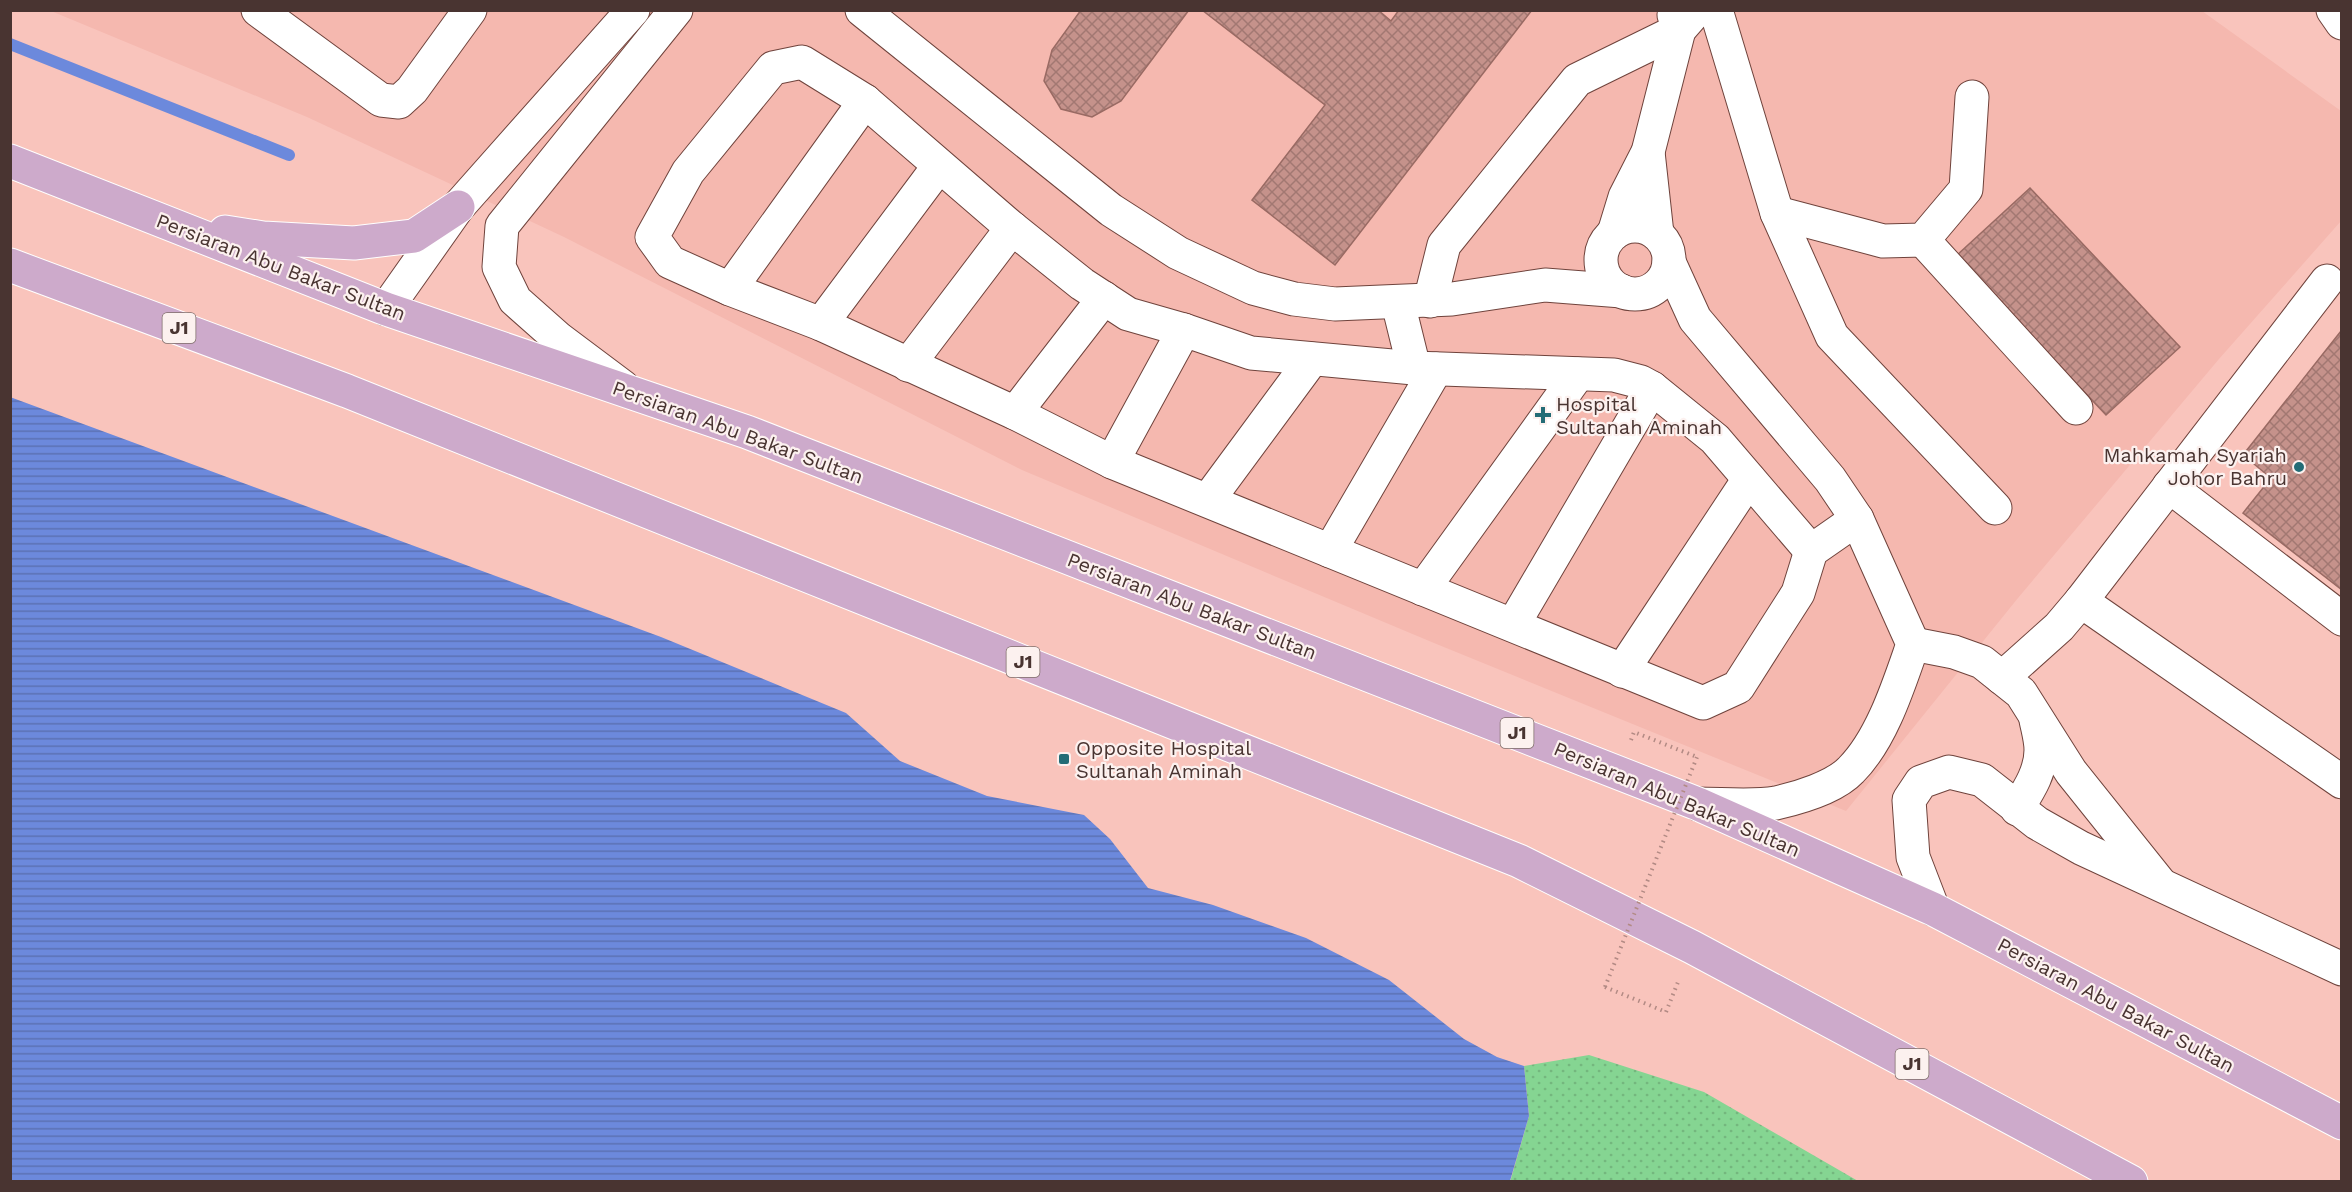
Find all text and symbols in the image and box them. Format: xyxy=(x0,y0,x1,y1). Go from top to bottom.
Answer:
street label: Persiaran Abu Bakar Sultan xyxy=(153,208,409,326)
road number: J1 xyxy=(162,313,195,343)
street label: Persiaran Abu Bakar Sultan xyxy=(609,375,867,489)
place label: Hospital Sultanah Aminah xyxy=(1556,392,1722,439)
marker: Hospital Sultanah Aminah xyxy=(1534,406,1552,424)
place label: Mahkamah Syariah Johor Bahru xyxy=(2103,443,2287,490)
marker: Mahkamah Syariah Johor Bahru xyxy=(2292,460,2306,474)
street label: Persiaran Abu Bakar Sultan xyxy=(1064,547,1320,665)
road number: J1 xyxy=(1006,647,1040,677)
road number: J1 xyxy=(1500,718,1534,748)
place label: Opposite Hospital Sultanah Aminah xyxy=(1076,736,1251,783)
street label: Persiaran Abu Bakar Sultan xyxy=(1550,736,1804,862)
marker: Opposite Hospital Sultanah Aminah xyxy=(1057,752,1071,766)
street label: Persiaran Abu Bakar Sultan xyxy=(1993,932,2239,1078)
road number: J1 xyxy=(1896,1049,1928,1079)

